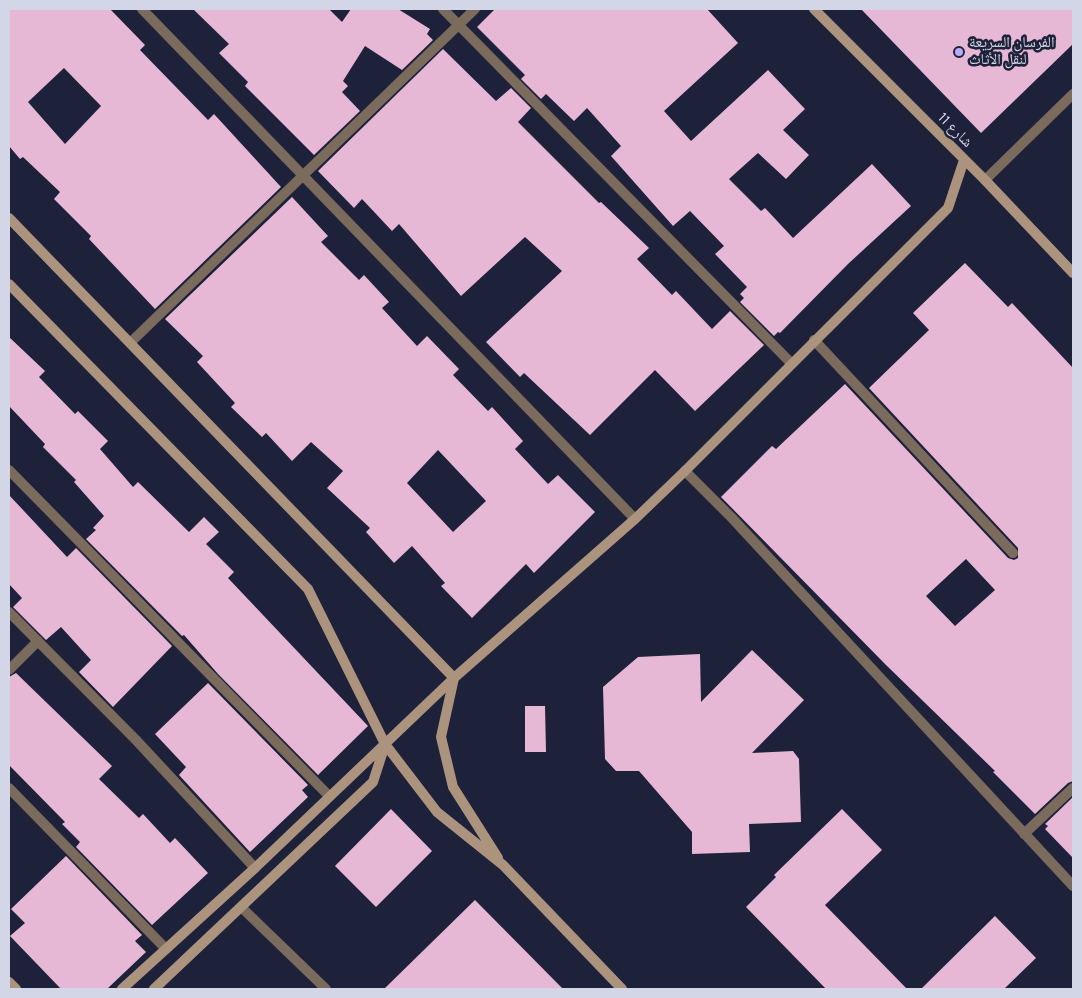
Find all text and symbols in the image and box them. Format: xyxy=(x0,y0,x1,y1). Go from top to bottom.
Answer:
place label: الفرسان السريعة لنقل الأثاث xyxy=(969,34,1055,69)
marker: الفرسان السريعة لنقل الأثاث xyxy=(953,46,965,58)
street label: شارع 11 xyxy=(934,109,976,151)

